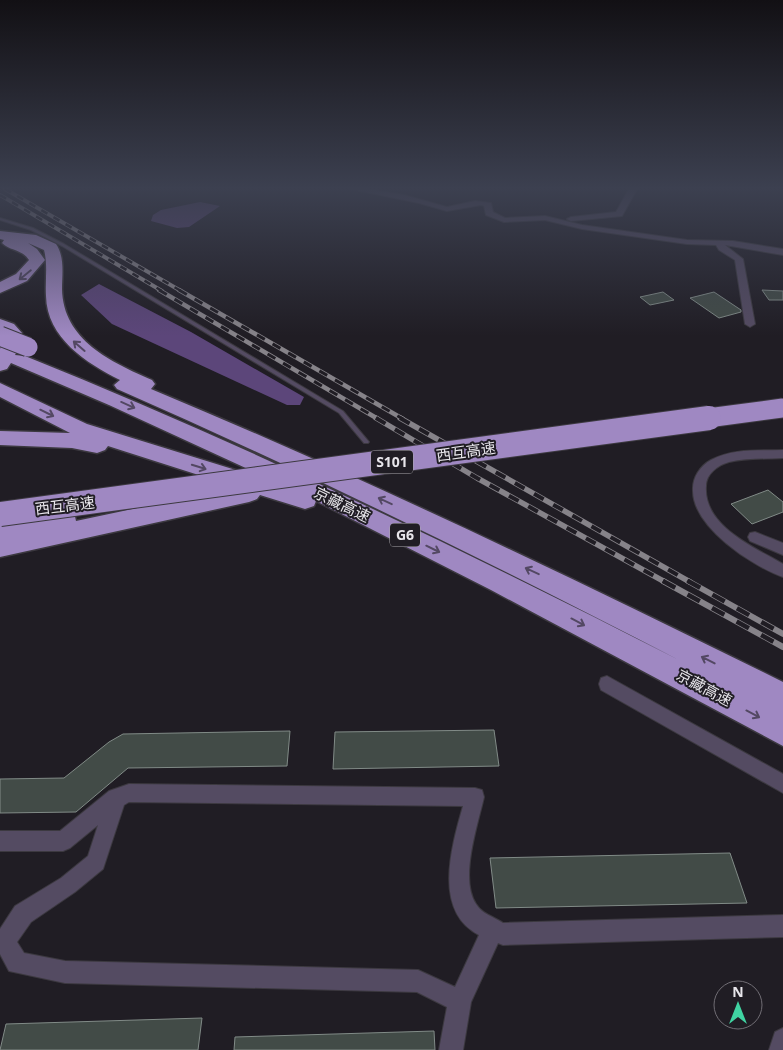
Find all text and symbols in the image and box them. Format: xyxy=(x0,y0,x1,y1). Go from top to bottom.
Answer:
one-way arrow xyxy=(18,269,31,280)
one-way arrow xyxy=(73,340,86,352)
one-way arrow xyxy=(120,400,135,410)
one-way arrow xyxy=(39,408,54,418)
street label: 西互高速 xyxy=(435,437,497,465)
road number: S101 xyxy=(371,451,413,474)
one-way arrow xyxy=(191,463,207,473)
street label: 京藏高速 xyxy=(311,482,374,526)
street label: 西互高速 xyxy=(34,491,96,519)
one-way arrow xyxy=(378,496,393,505)
road number: G6 xyxy=(390,524,420,546)
one-way arrow xyxy=(425,545,440,554)
one-way arrow xyxy=(525,566,540,575)
one-way arrow xyxy=(571,617,586,627)
one-way arrow xyxy=(701,655,716,665)
street label: 京藏高速 xyxy=(673,664,736,710)
one-way arrow xyxy=(745,710,760,719)
north arrow xyxy=(713,980,763,1030)
text: N xyxy=(732,982,744,1001)

